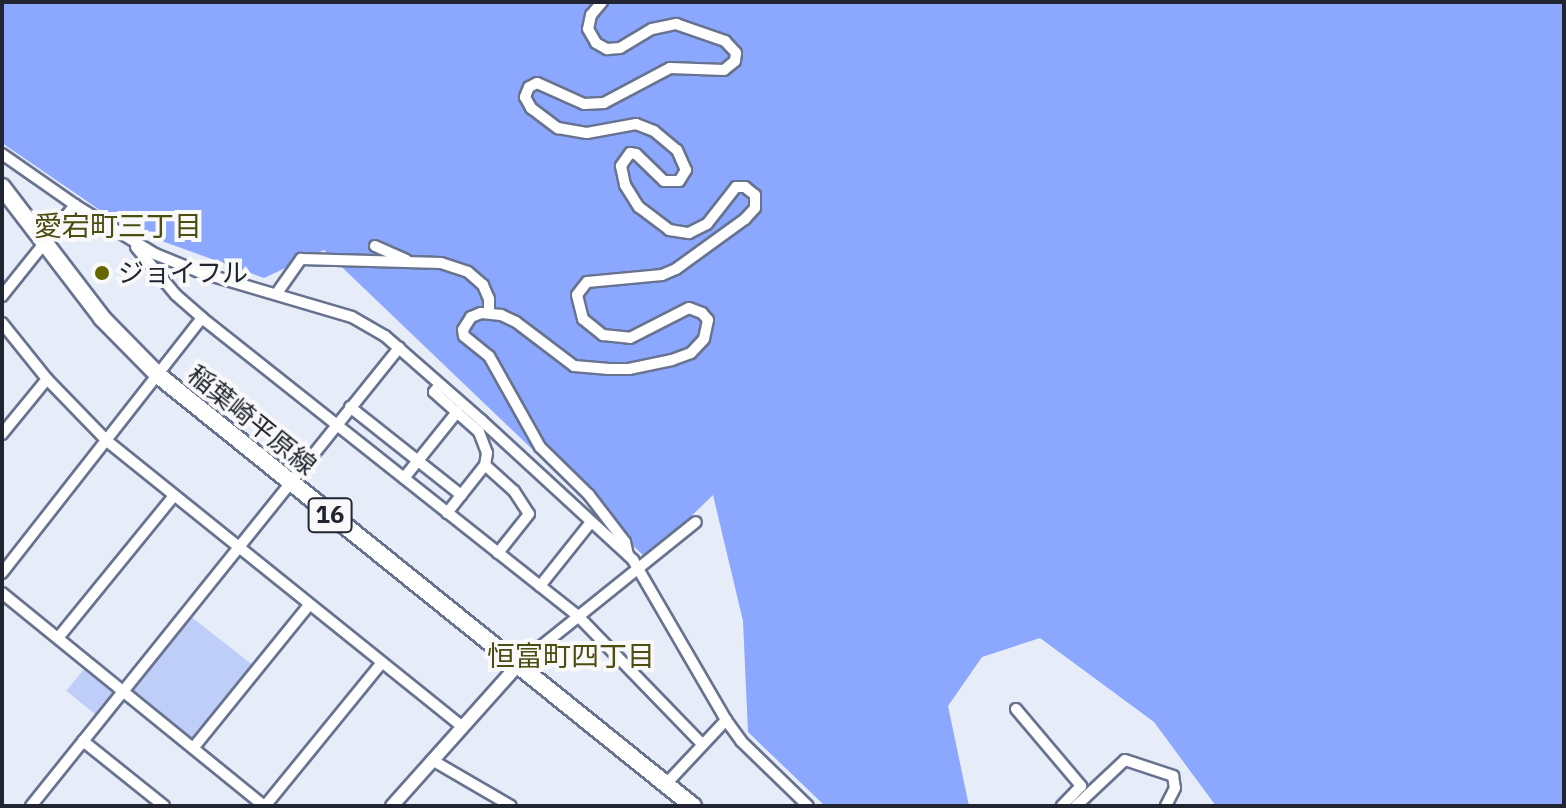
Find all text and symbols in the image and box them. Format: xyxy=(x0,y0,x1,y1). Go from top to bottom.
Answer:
district label: 愛宕町三丁目 xyxy=(34,209,202,243)
place label: ジョイフル xyxy=(118,257,248,289)
marker: ジョイフル xyxy=(93,264,111,282)
street label: 稲葉崎平原線 xyxy=(182,359,322,481)
road number: 16 xyxy=(306,495,354,535)
district label: 恒富町四丁目 xyxy=(487,639,655,673)

